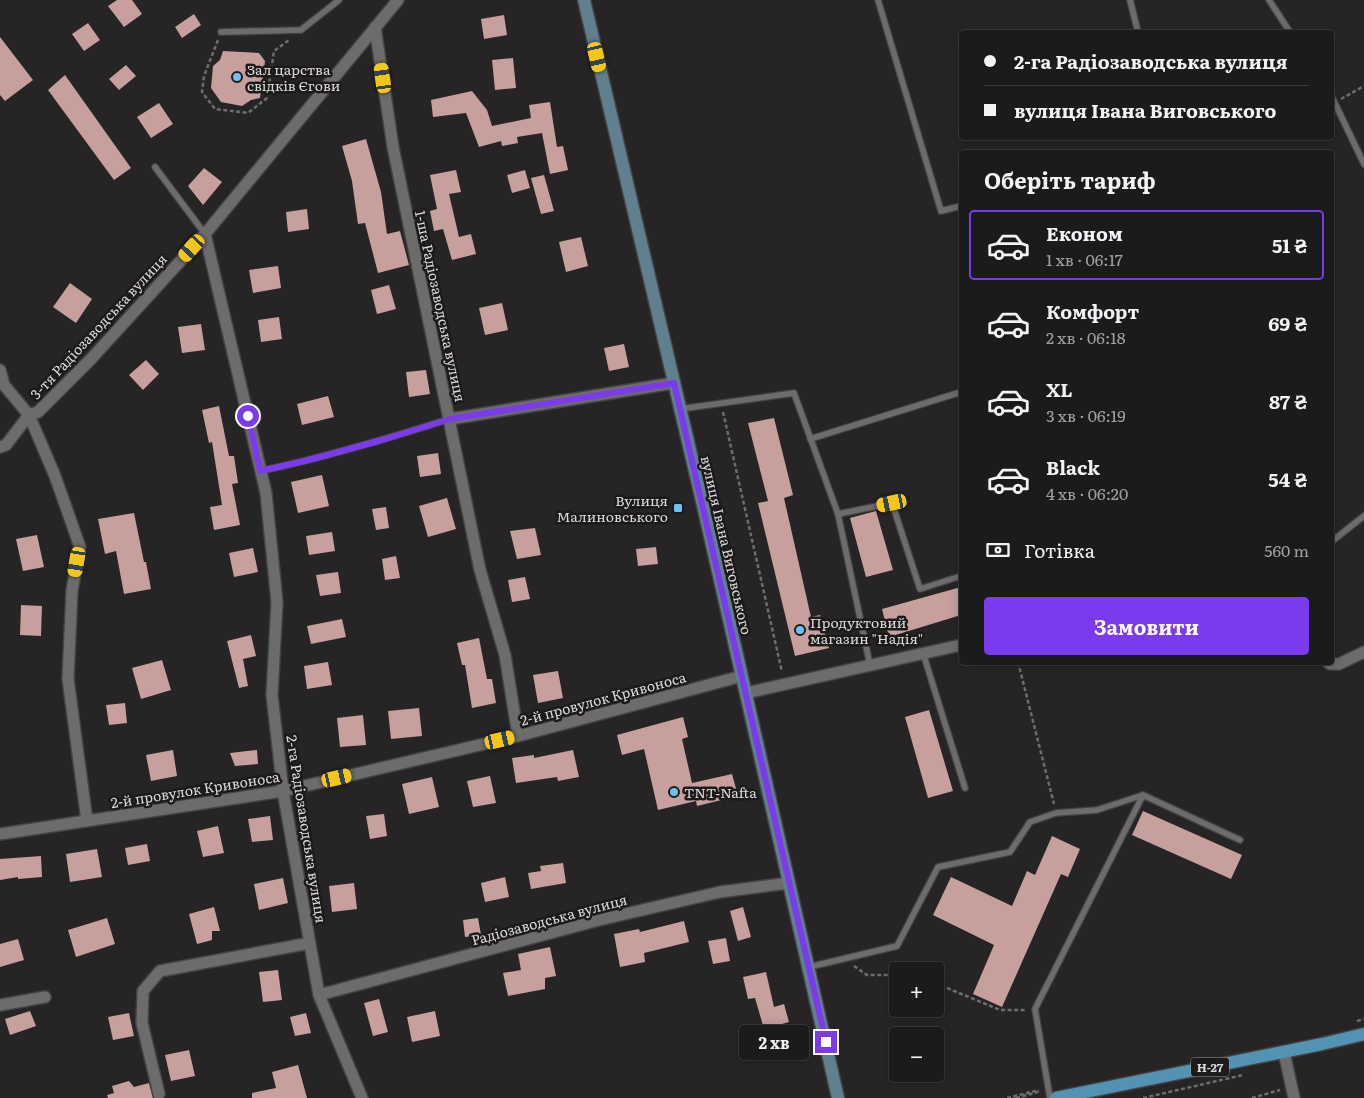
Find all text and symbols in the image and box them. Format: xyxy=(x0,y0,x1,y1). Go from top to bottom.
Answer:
car xyxy=(586,41,607,73)
text: 2-га Радіозаводська вулиця xyxy=(1014,47,1288,75)
place label: Зал царства свідків Єгови xyxy=(247,59,340,95)
car xyxy=(373,62,392,94)
marker: Зал царства свідків Єгови xyxy=(231,71,243,83)
text: вулиця Івана Виговського xyxy=(1014,96,1276,124)
text: Оберіть тариф xyxy=(984,163,1156,196)
street label: 1-ша Радіозаводська вулиця xyxy=(411,208,471,404)
text: Економ xyxy=(1046,219,1123,247)
icon: car xyxy=(986,223,1031,268)
text: 51 ₴ xyxy=(1272,231,1307,259)
car xyxy=(176,232,207,264)
text: 1 хв · 06:17 xyxy=(1046,247,1123,271)
street label: 3-тя Радіозаводська вулиця xyxy=(25,249,171,403)
text: Комфорт xyxy=(1046,297,1139,325)
icon: car xyxy=(986,301,1031,346)
text: 69 ₴ xyxy=(1268,309,1307,337)
text: 2 хв · 06:18 xyxy=(1046,325,1126,349)
text: XL xyxy=(1046,375,1073,403)
icon: car xyxy=(986,379,1031,424)
text: 87 ₴ xyxy=(1269,387,1307,415)
text: 3 хв · 06:19 xyxy=(1046,403,1126,427)
route start xyxy=(237,405,259,427)
text: Black xyxy=(1046,453,1100,481)
street label: вулиця Івана Виговського xyxy=(697,454,757,636)
icon: car xyxy=(986,457,1031,502)
text: 54 ₴ xyxy=(1268,465,1307,493)
text: 4 хв · 06:20 xyxy=(1046,481,1128,505)
place label: Вулиця Малиновського xyxy=(556,490,668,526)
car xyxy=(875,493,908,513)
marker: Вулиця Малиновського xyxy=(672,502,684,514)
icon: cash xyxy=(984,536,1012,564)
text: Готівка xyxy=(1024,536,1095,564)
text: 560 m xyxy=(1264,538,1309,562)
car xyxy=(67,546,86,578)
button: Замовити xyxy=(984,597,1309,655)
place label: Продуктовий магазин "Надія" xyxy=(810,612,923,648)
marker: Продуктовий магазин "Надія" xyxy=(794,624,806,636)
street label: 2-й провулок Кривоноса xyxy=(518,666,688,730)
car xyxy=(483,729,516,751)
street label: 2-га Радіозаводська вулиця xyxy=(282,734,332,924)
street label: 2-й провулок Кривоноса xyxy=(109,766,281,812)
car xyxy=(320,767,353,789)
place label: TNT-Nafta xyxy=(684,782,757,802)
marker: TNT-Nafta xyxy=(668,786,680,798)
street label: Радіозаводська вулиця xyxy=(469,889,629,949)
map controls xyxy=(889,962,944,1082)
button: + xyxy=(889,962,944,1017)
callout: 2 хв xyxy=(738,1024,808,1060)
button: − xyxy=(889,1027,944,1082)
text: 2 хв xyxy=(758,1030,790,1054)
route end xyxy=(815,1031,837,1053)
road number: Н-27 xyxy=(1191,1058,1229,1076)

